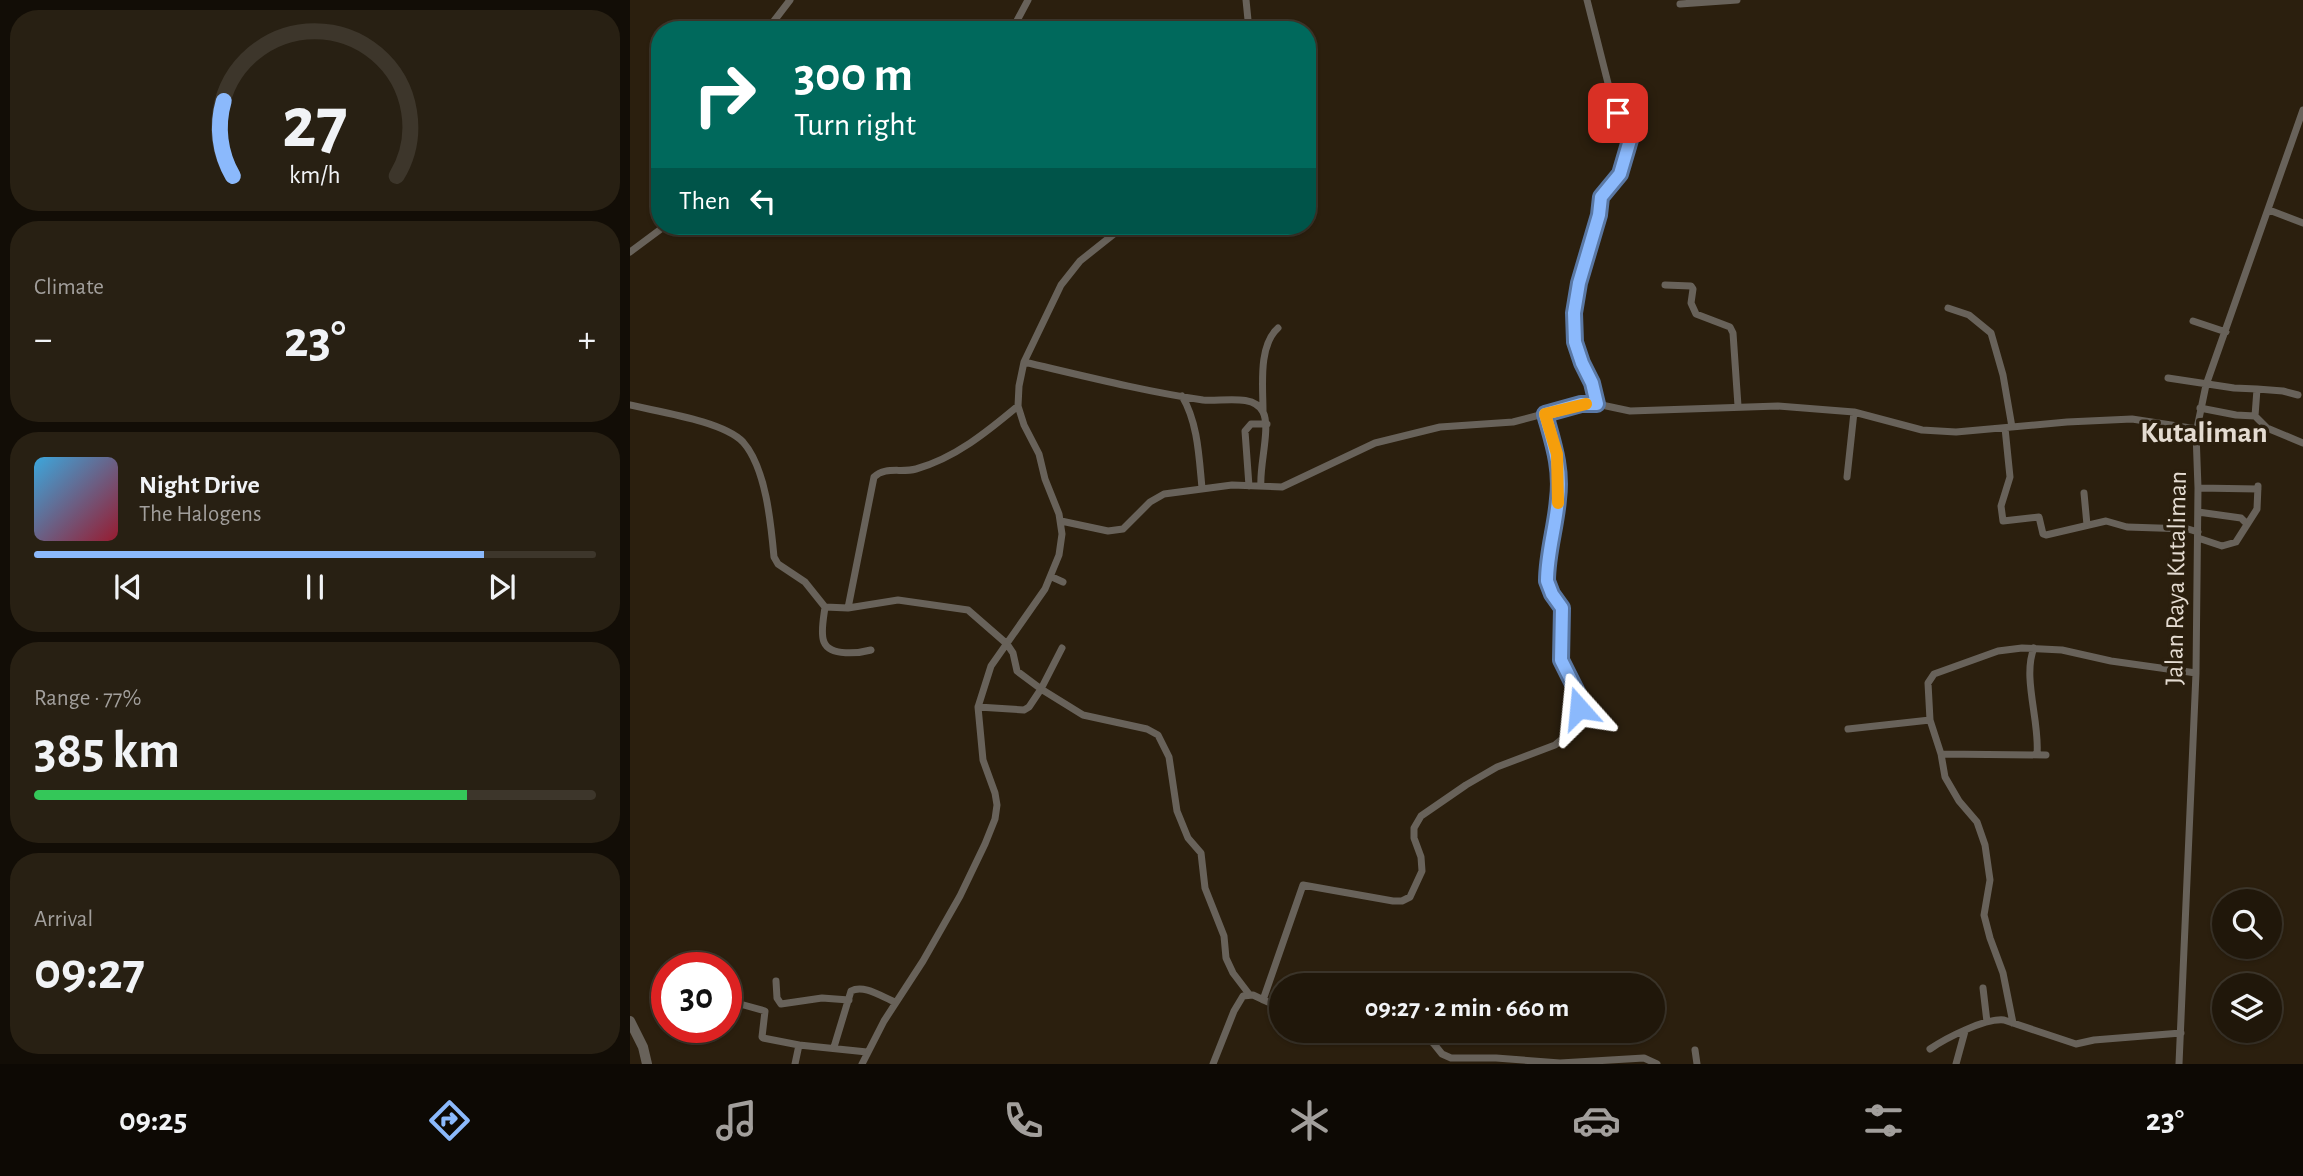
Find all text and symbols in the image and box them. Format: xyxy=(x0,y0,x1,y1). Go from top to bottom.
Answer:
icon: right xyxy=(679,49,770,140)
text: 300 m xyxy=(794,51,913,100)
pin xyxy=(1588,83,1648,143)
text: 27 xyxy=(282,89,348,162)
icon: arrive xyxy=(1599,94,1637,132)
text: Turn right xyxy=(794,109,916,141)
text: km/h xyxy=(289,163,341,188)
icon: left xyxy=(744,182,782,220)
text: Then xyxy=(679,188,730,214)
text: Climate xyxy=(34,276,104,299)
text: 23° xyxy=(284,314,346,366)
text: − xyxy=(34,321,52,359)
text: + xyxy=(578,321,596,359)
district label: Kutaliman xyxy=(2140,418,2268,448)
street label: Jalan Raya Kutaliman xyxy=(2161,471,2191,685)
text: Night Drive xyxy=(139,472,260,498)
text: The Halogens xyxy=(139,503,261,526)
icon: previous xyxy=(109,568,147,606)
icon: pause xyxy=(296,568,334,606)
icon: next xyxy=(483,568,521,606)
position arrow xyxy=(1542,671,1616,745)
text: Range · 77% xyxy=(34,687,141,710)
text: 385 km xyxy=(34,725,180,777)
map controls xyxy=(2212,889,2282,1043)
button: search xyxy=(2212,889,2282,959)
text: Arrival xyxy=(34,908,93,931)
text: 09:27 xyxy=(34,946,145,998)
speed limit sign: 30 xyxy=(651,952,742,1043)
button: layers xyxy=(2212,973,2282,1043)
text: 09:27 · 2 min · 660 m xyxy=(1365,995,1569,1021)
icon: directions xyxy=(425,1096,474,1145)
icon: music xyxy=(712,1096,761,1145)
icon: phone xyxy=(999,1096,1048,1145)
icon: climate xyxy=(1285,1096,1334,1145)
icon: car xyxy=(1572,1096,1621,1145)
icon: filters xyxy=(1859,1096,1908,1145)
text: 09:25 xyxy=(119,1104,187,1136)
text: 23° xyxy=(2146,1104,2184,1136)

